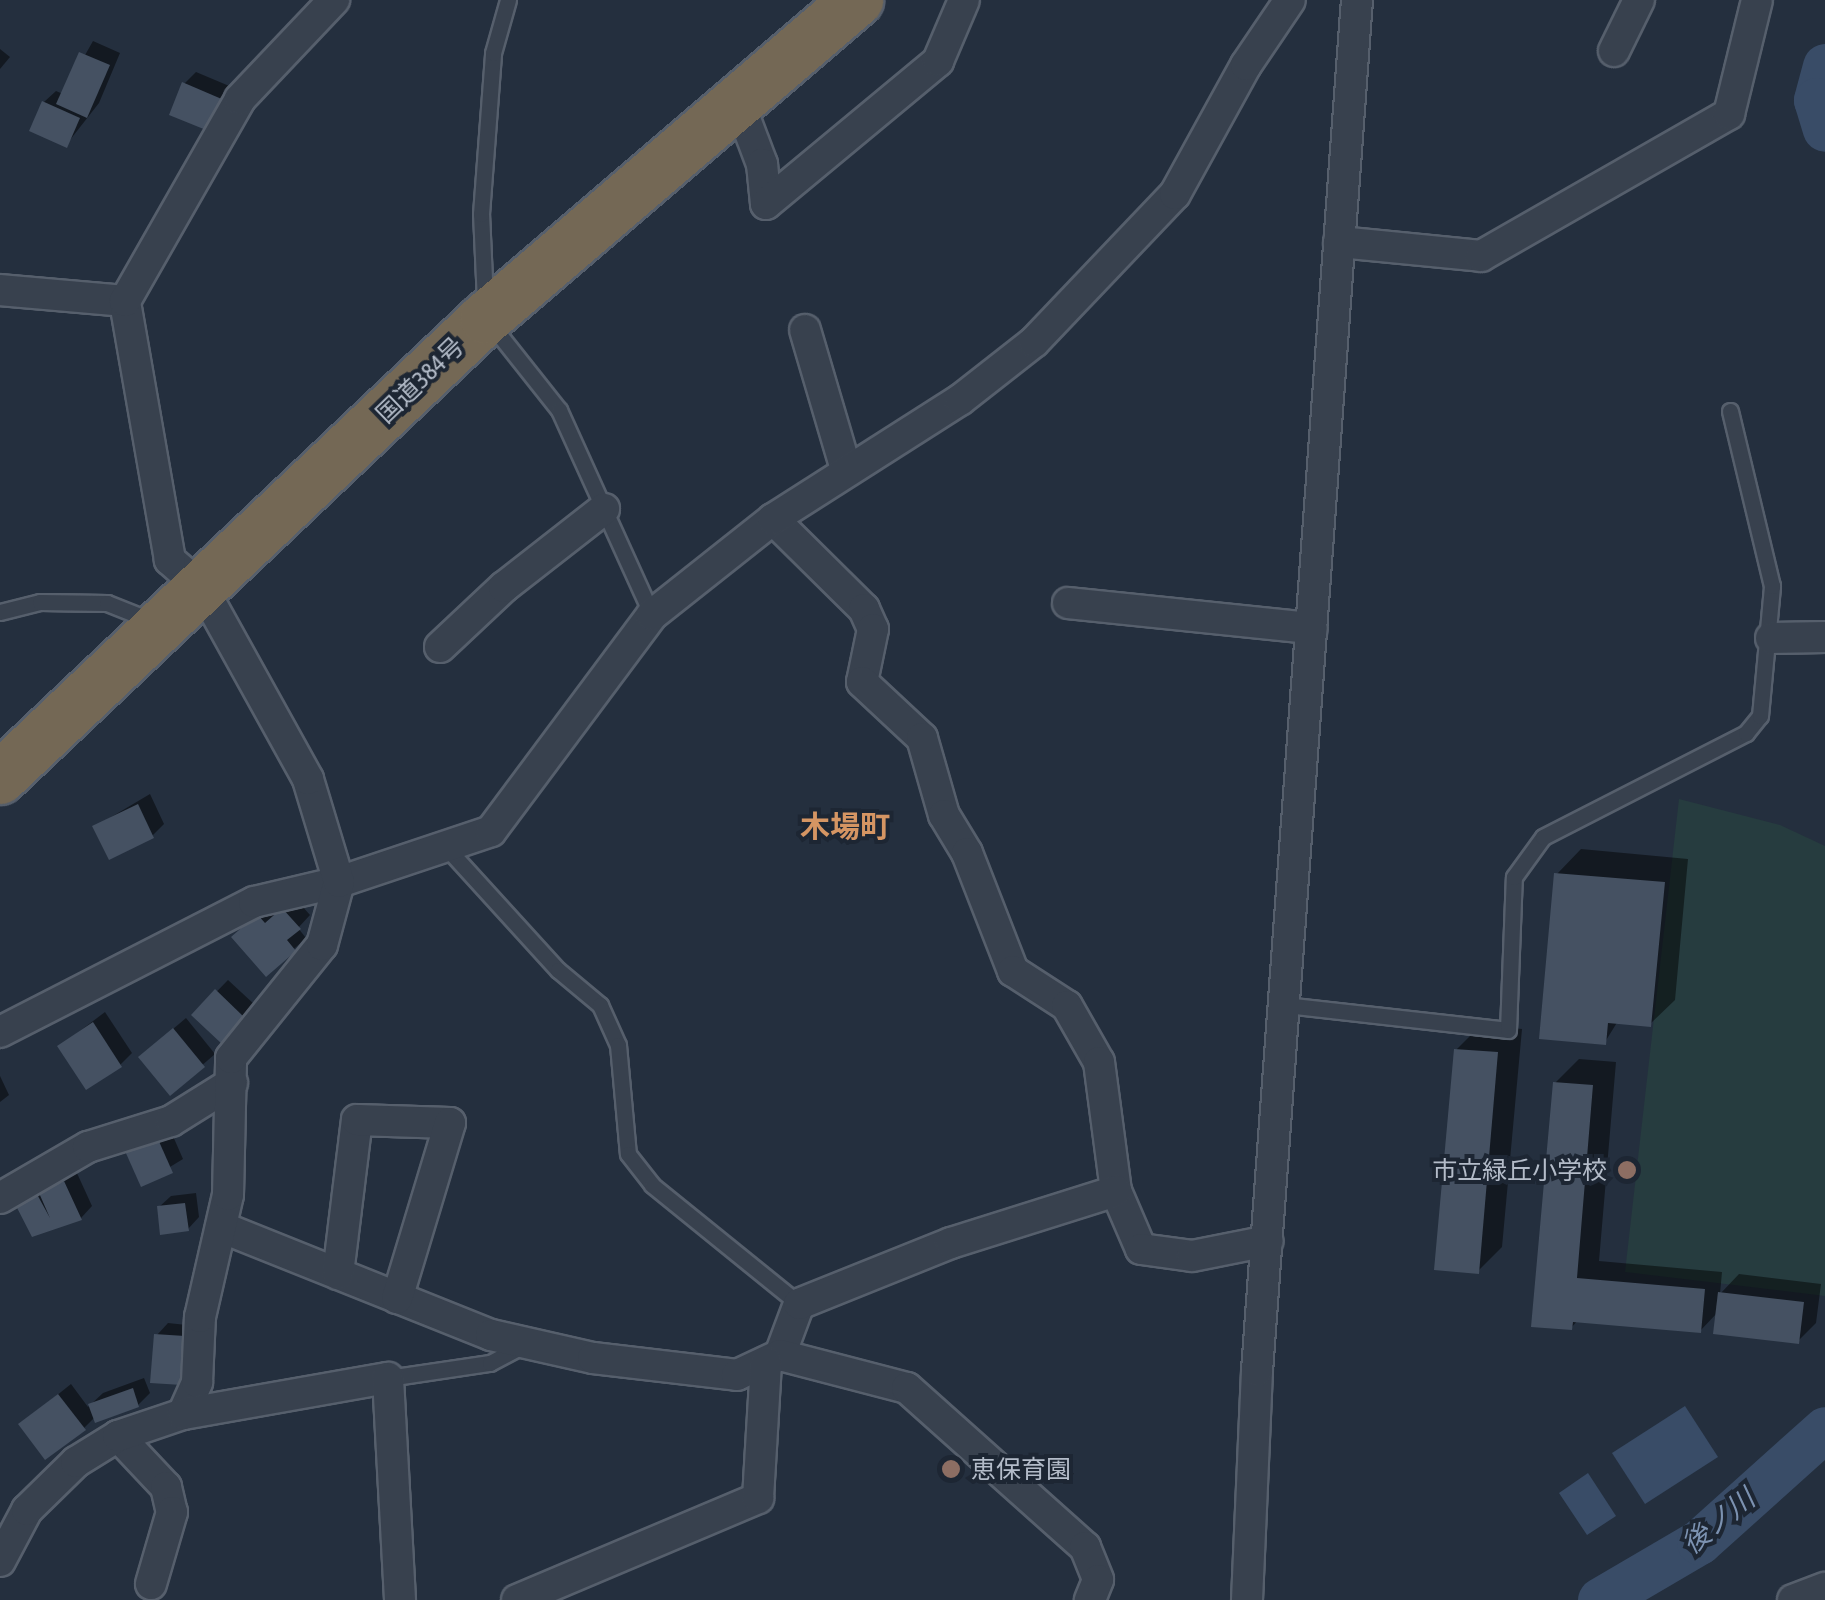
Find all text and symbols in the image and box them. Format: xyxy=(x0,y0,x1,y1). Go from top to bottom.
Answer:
street label: 国道384号 xyxy=(370,331,470,429)
district label: 木場町 xyxy=(800,808,890,844)
place label: 市立緑丘小学校 xyxy=(1432,1155,1607,1185)
marker: 市立緑丘小学校 xyxy=(1616,1159,1638,1181)
place label: 恵保育園 xyxy=(971,1454,1071,1484)
marker: 恵保育園 xyxy=(940,1458,962,1480)
water label: 後ノ川 xyxy=(1675,1482,1761,1560)

